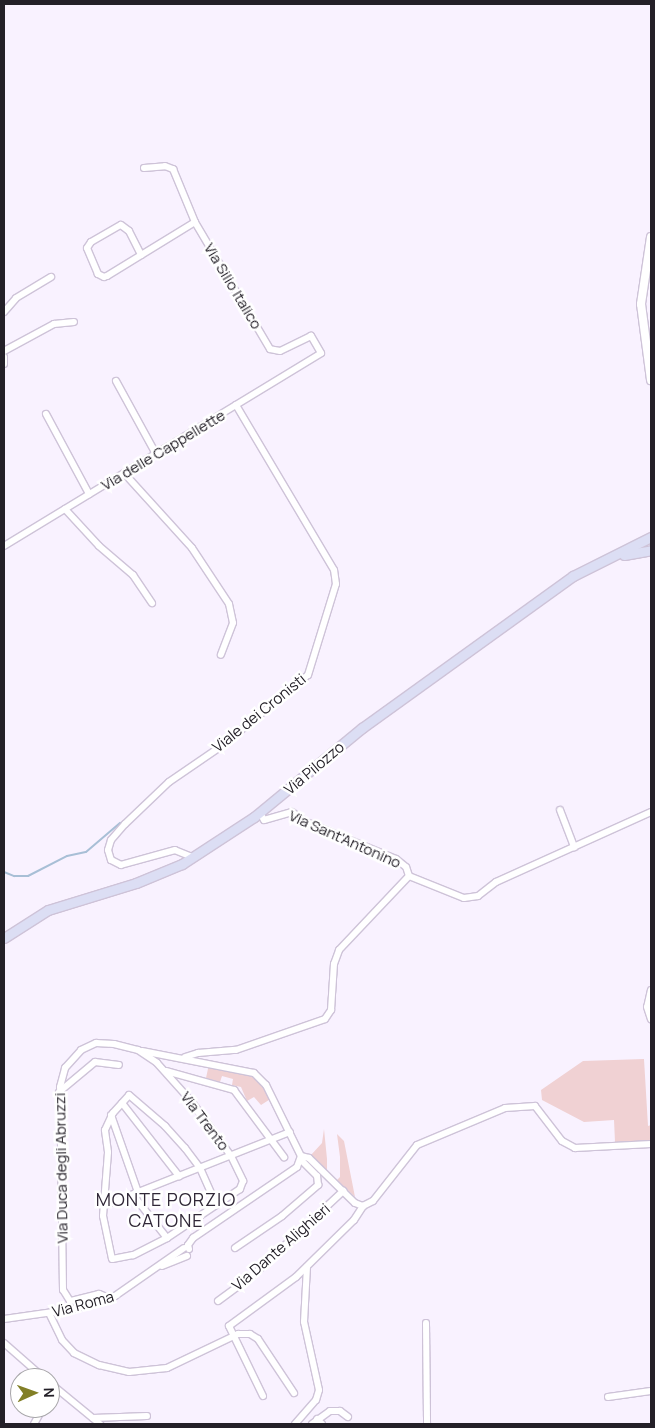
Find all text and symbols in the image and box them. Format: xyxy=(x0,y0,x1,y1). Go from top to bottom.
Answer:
street label: Via Silio Italico xyxy=(200,240,266,332)
street label: Via delle Cappellette xyxy=(98,406,228,494)
street label: Viale dei Cronisti xyxy=(209,670,309,756)
street label: Via Pilozzo xyxy=(280,738,348,798)
street label: Via Sant'Antonino xyxy=(286,806,404,872)
street label: Via Trento xyxy=(177,1088,233,1154)
street label: Via Duca degli Abruzzi xyxy=(51,1092,71,1244)
district label: MONTE PORZIO CATONE xyxy=(94,1189,238,1232)
street label: Via Dante Alighieri xyxy=(228,1200,334,1294)
street label: Via Roma xyxy=(50,1287,116,1321)
north arrow xyxy=(10,1368,60,1418)
text: N xyxy=(40,1387,59,1398)

